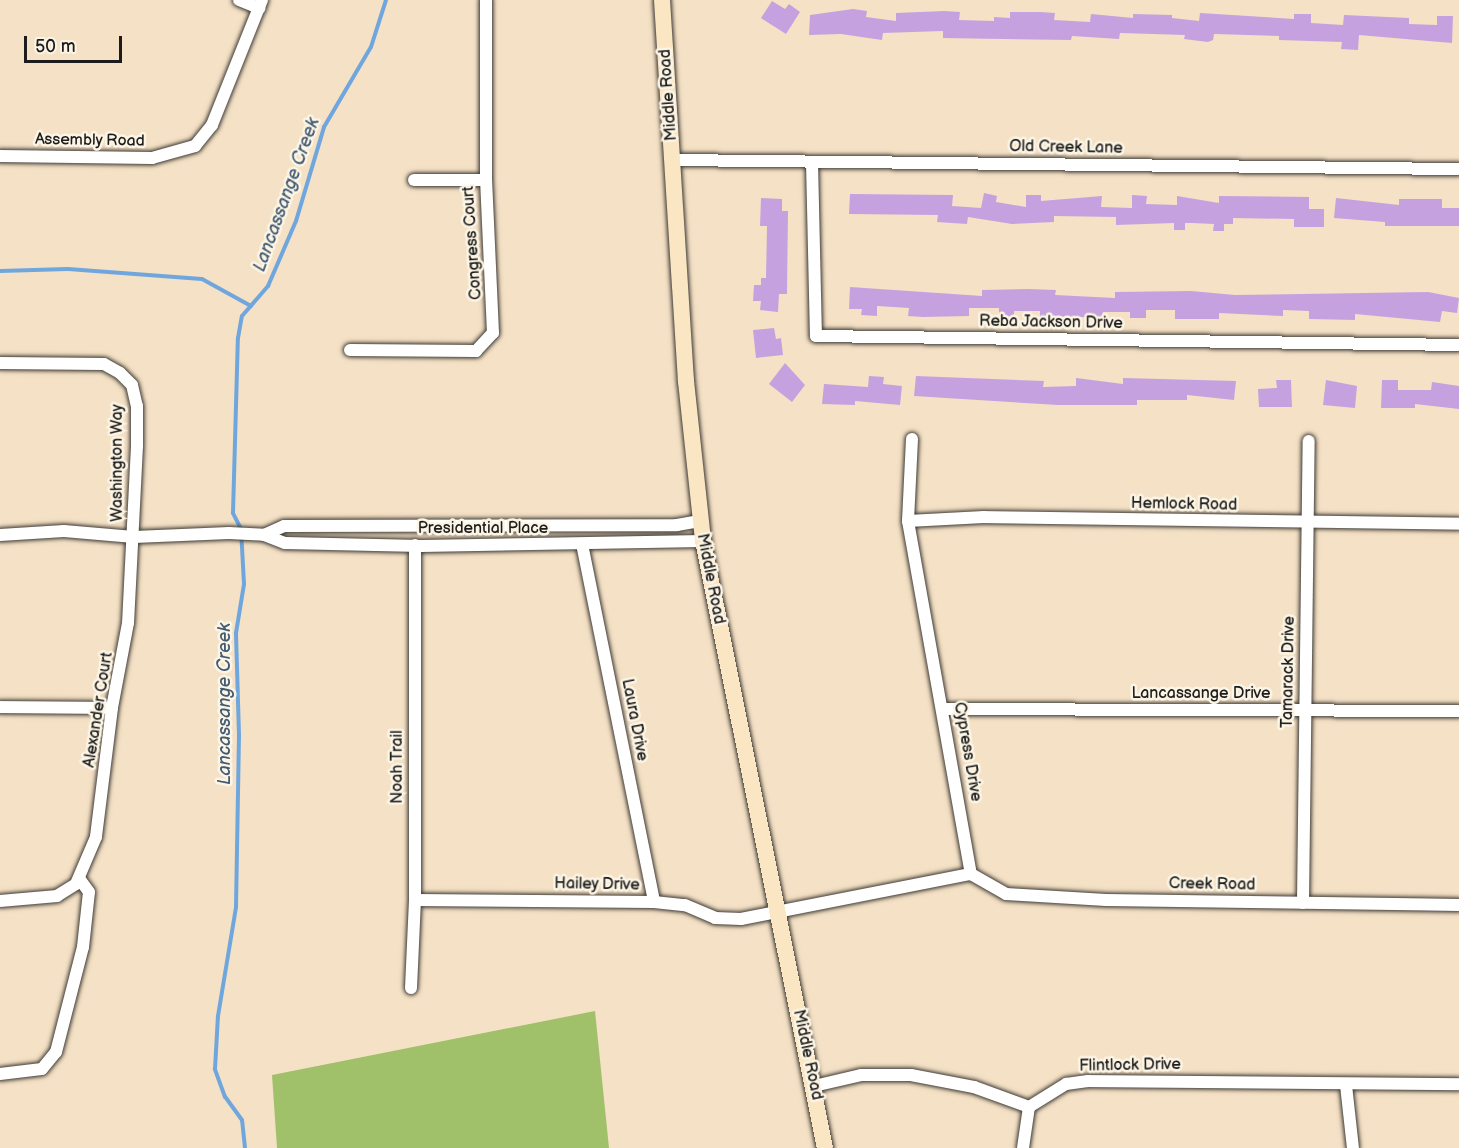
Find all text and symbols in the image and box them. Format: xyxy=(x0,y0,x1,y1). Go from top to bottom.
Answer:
scale bar xyxy=(27,24,124,62)
text: 50 m xyxy=(35,36,76,57)
street label: Middle Road xyxy=(656,49,682,141)
water label: Lancassange Creek xyxy=(249,115,325,275)
street label: Assembly Road xyxy=(34,130,146,152)
street label: Old Creek Lane xyxy=(1009,137,1123,159)
street label: Congress Court xyxy=(459,186,487,300)
street label: Reba Jackson Drive xyxy=(979,312,1123,334)
street label: Washington Way xyxy=(108,404,128,522)
street label: Hemlock Road xyxy=(1131,494,1237,516)
street label: Presidential Place xyxy=(418,519,548,539)
street label: Middle Road xyxy=(692,532,728,626)
street label: Tamarack Drive xyxy=(1278,616,1300,728)
water label: Lancassange Creek xyxy=(214,623,236,785)
street label: Alexander Court xyxy=(80,651,118,769)
street label: Laura Drive xyxy=(617,677,651,763)
street label: Lancassange Drive xyxy=(1132,684,1270,704)
street label: Cypress Drive xyxy=(949,701,985,803)
street label: Noah Trail xyxy=(388,730,408,804)
street label: Hailey Drive xyxy=(554,875,640,895)
street label: Creek Road xyxy=(1169,875,1255,895)
street label: Middle Road xyxy=(788,1008,826,1102)
street label: Flintlock Drive xyxy=(1079,1056,1181,1076)

